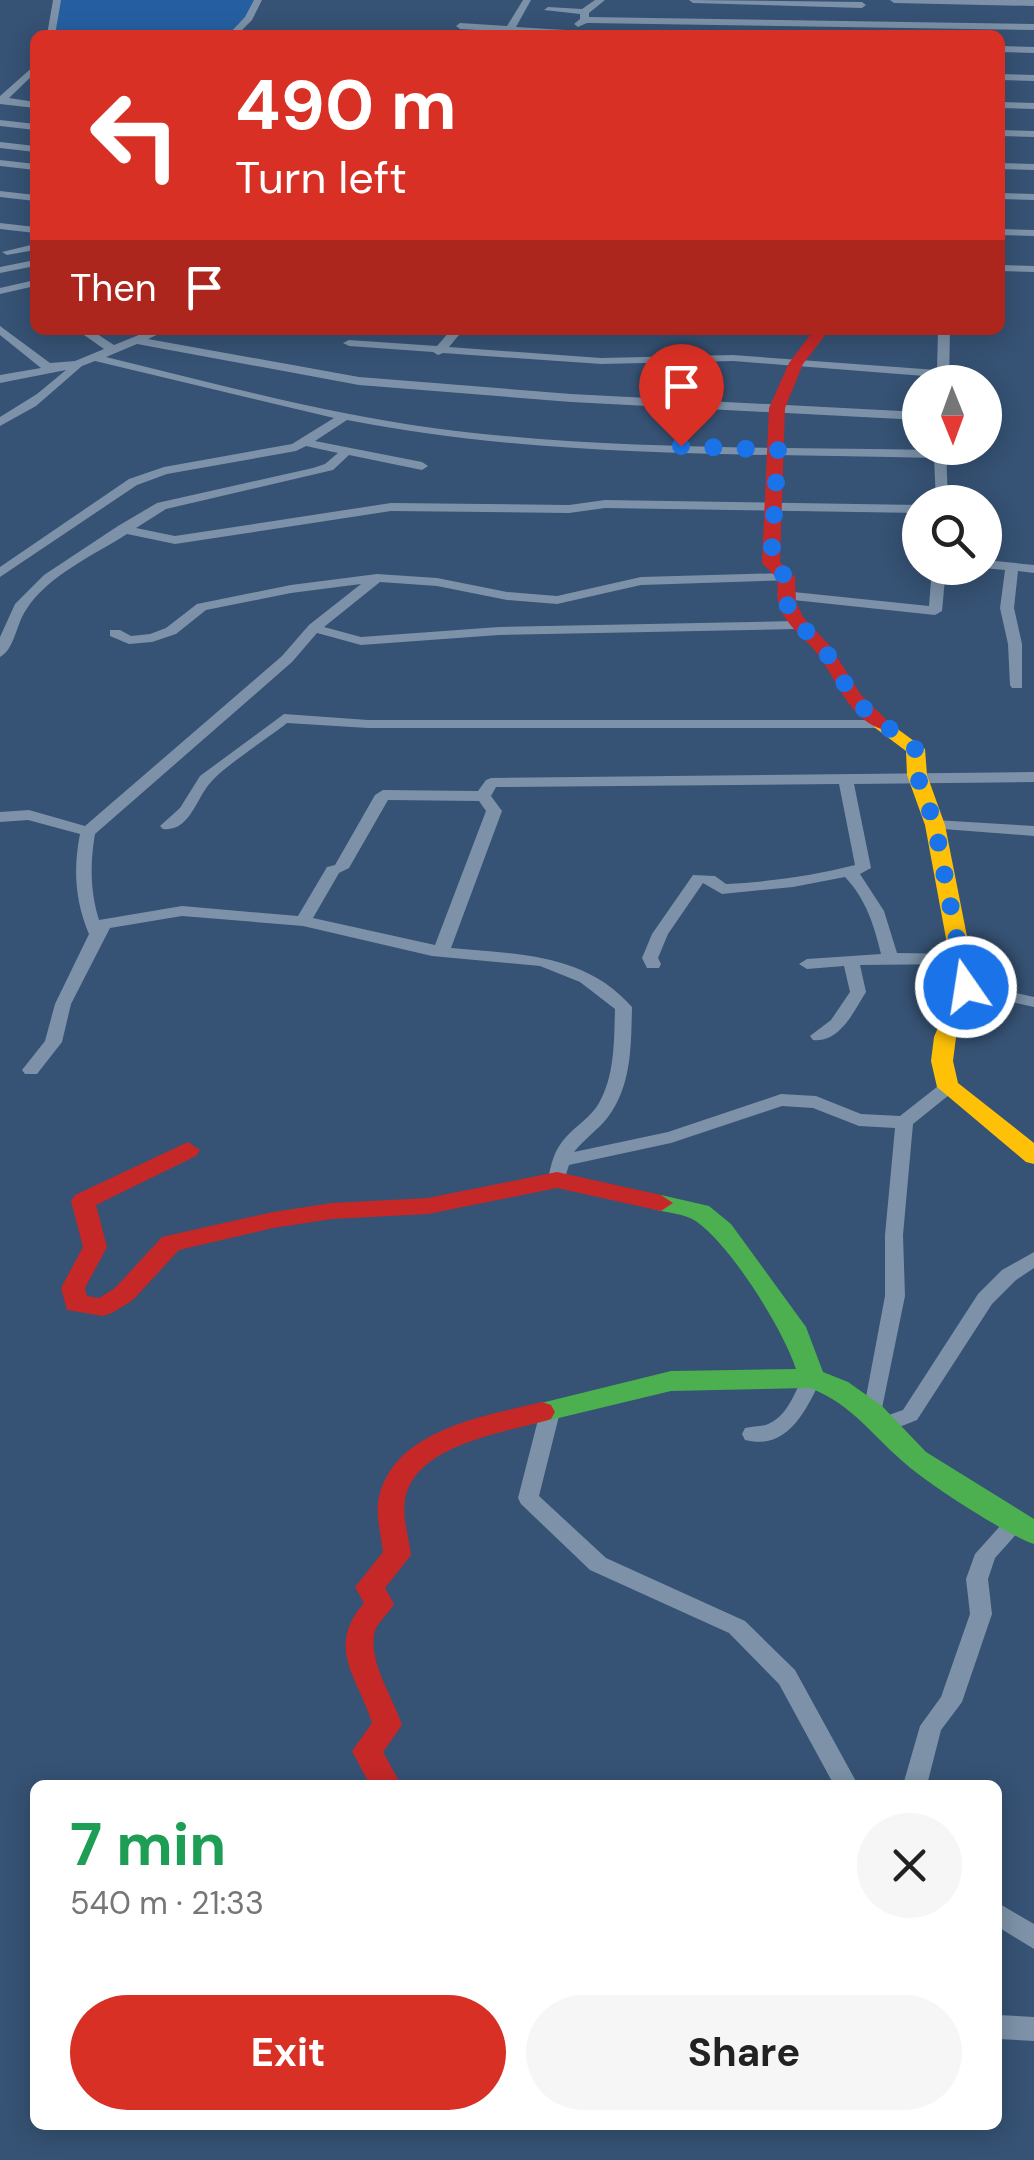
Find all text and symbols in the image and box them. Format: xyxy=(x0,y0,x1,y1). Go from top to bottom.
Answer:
text: 490 m xyxy=(235,60,457,151)
icon: left xyxy=(70,70,200,200)
text: Turn left xyxy=(235,148,407,207)
icon: arrive xyxy=(177,260,232,315)
text: Then xyxy=(70,263,157,313)
pin xyxy=(639,344,724,447)
icon: arrive xyxy=(654,359,709,414)
north arrow xyxy=(902,365,1002,465)
map controls xyxy=(902,365,1002,585)
button: search xyxy=(902,485,1002,585)
position arrow xyxy=(914,935,1018,1039)
text: 7 min xyxy=(70,1805,226,1884)
button: close xyxy=(857,1813,962,1918)
text: 540 m · 21:33 xyxy=(70,1882,264,1924)
button: Exit xyxy=(70,1995,506,2110)
button: Share xyxy=(526,1995,962,2110)

